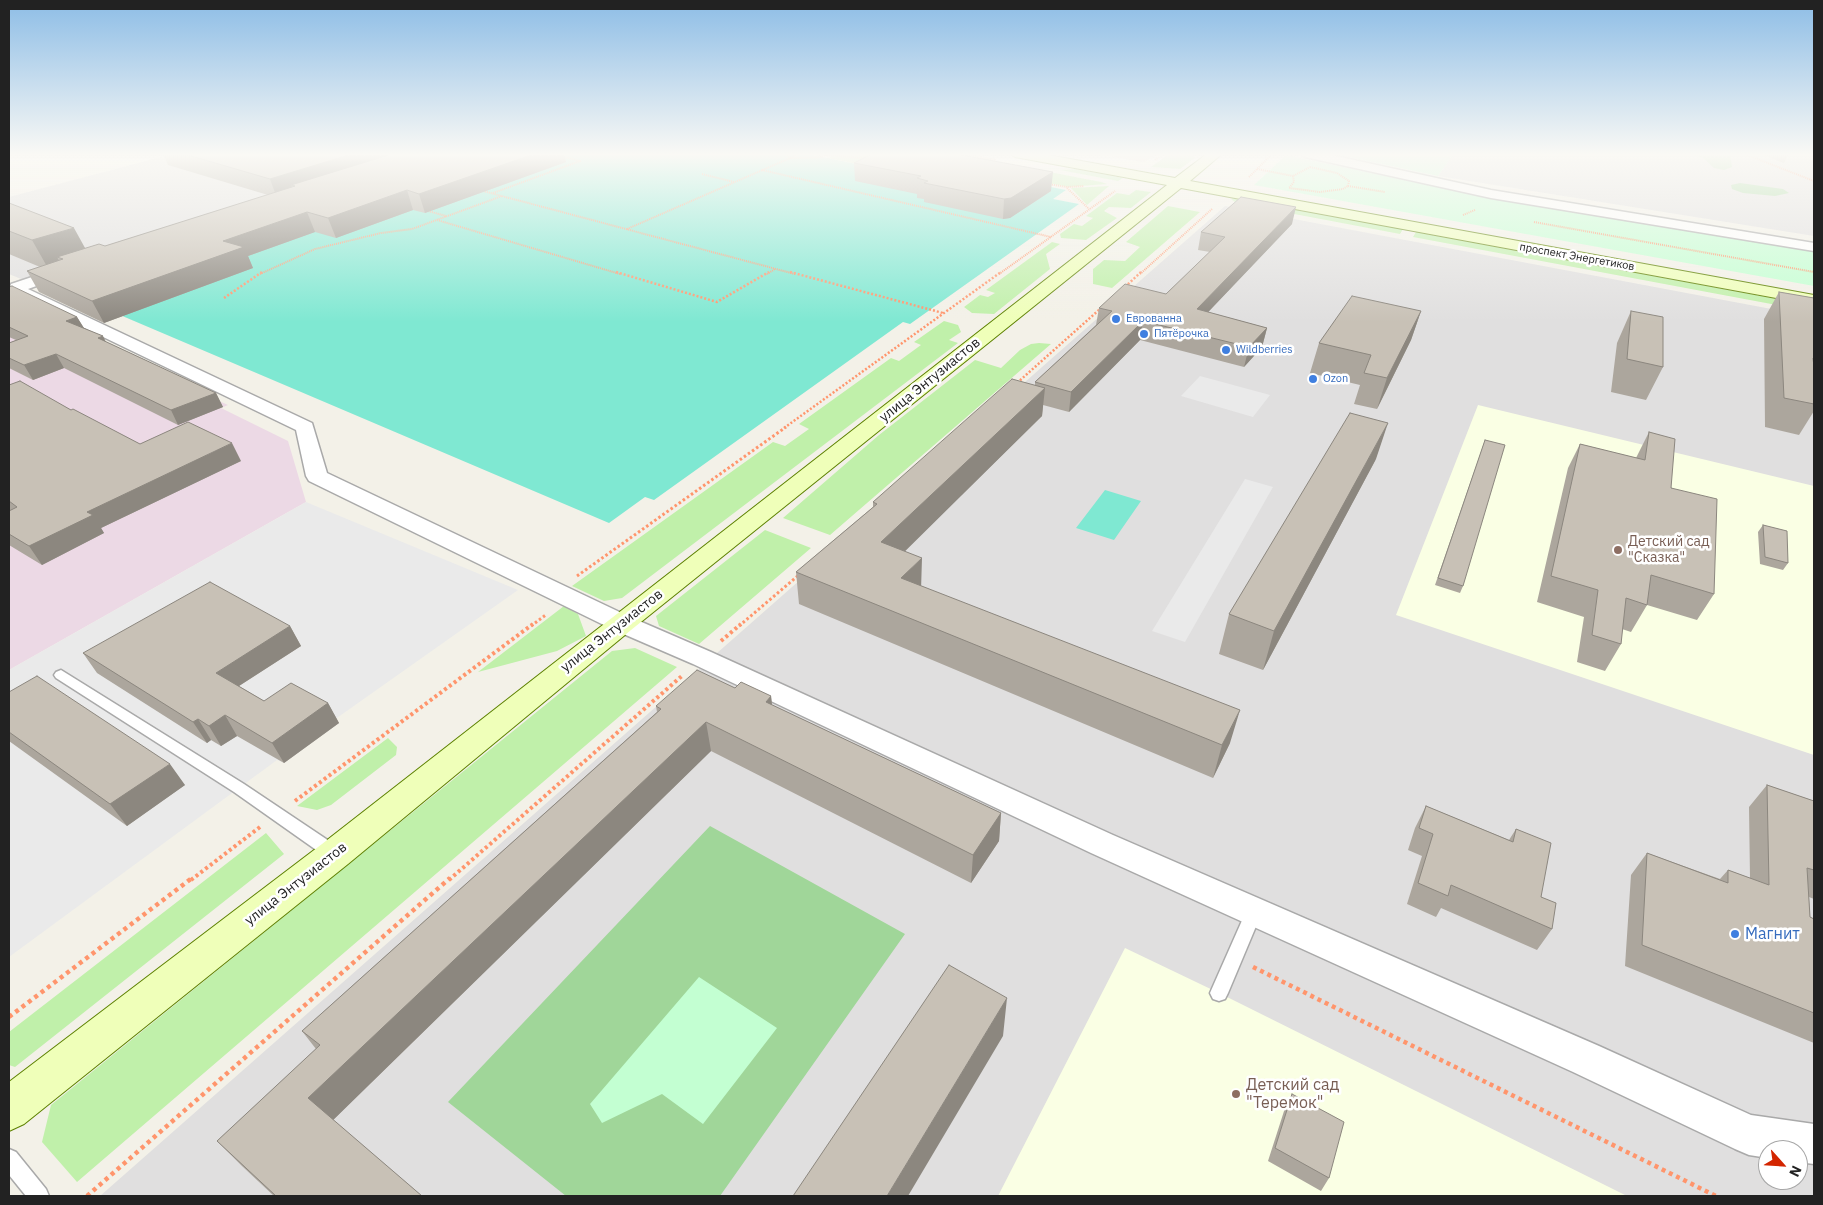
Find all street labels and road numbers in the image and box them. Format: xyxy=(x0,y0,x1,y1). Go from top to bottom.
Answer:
street label: проспект Энергетиков xyxy=(1518,240,1636,274)
street label: улица Энтузиастов xyxy=(876,334,984,426)
street label: улица Энтузиастов xyxy=(558,586,666,676)
street label: улица Энтузиастов xyxy=(242,839,350,929)

